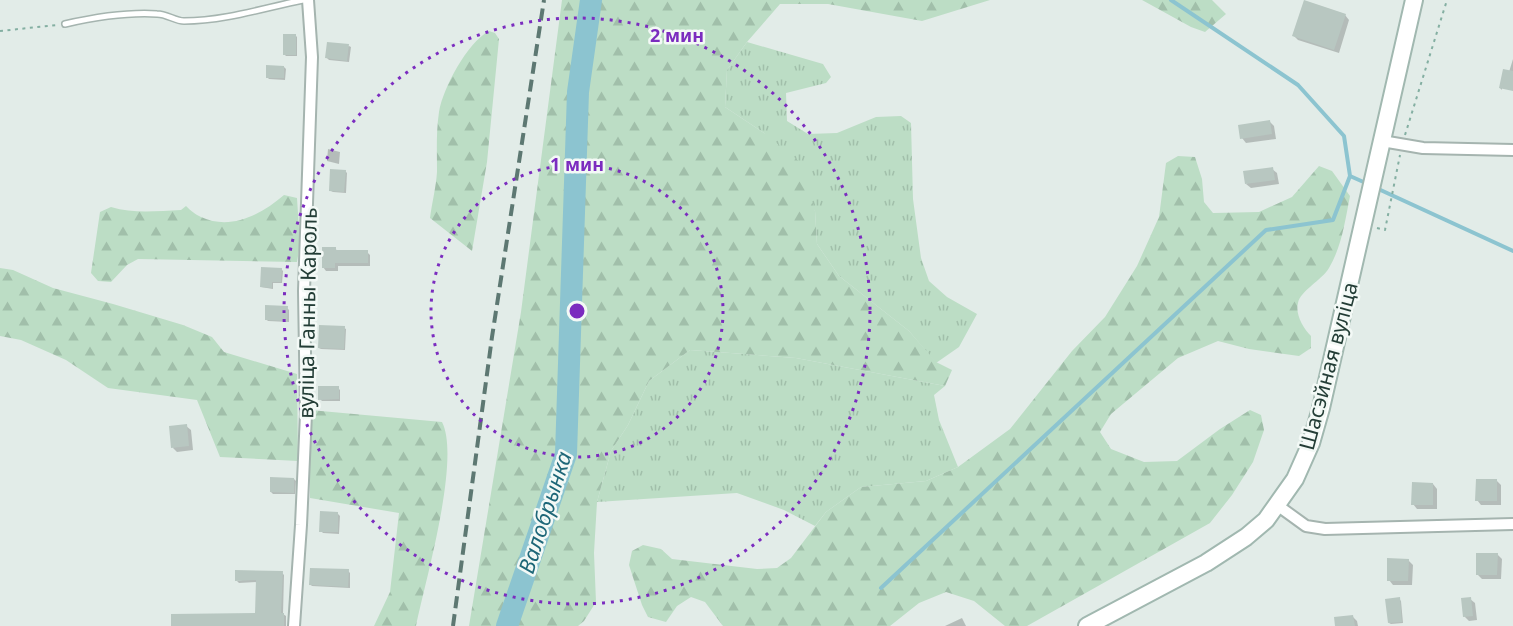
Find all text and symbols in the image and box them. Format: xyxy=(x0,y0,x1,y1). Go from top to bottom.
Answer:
text: 2 мин xyxy=(650,23,704,47)
text: 1 мин xyxy=(550,152,604,176)
street label: вуліца Ганны Кароль xyxy=(291,207,323,419)
street label: Шасэйная вуліца xyxy=(1292,279,1364,453)
centre of rings xyxy=(567,301,587,321)
water label: Валобрынка xyxy=(510,447,578,577)

